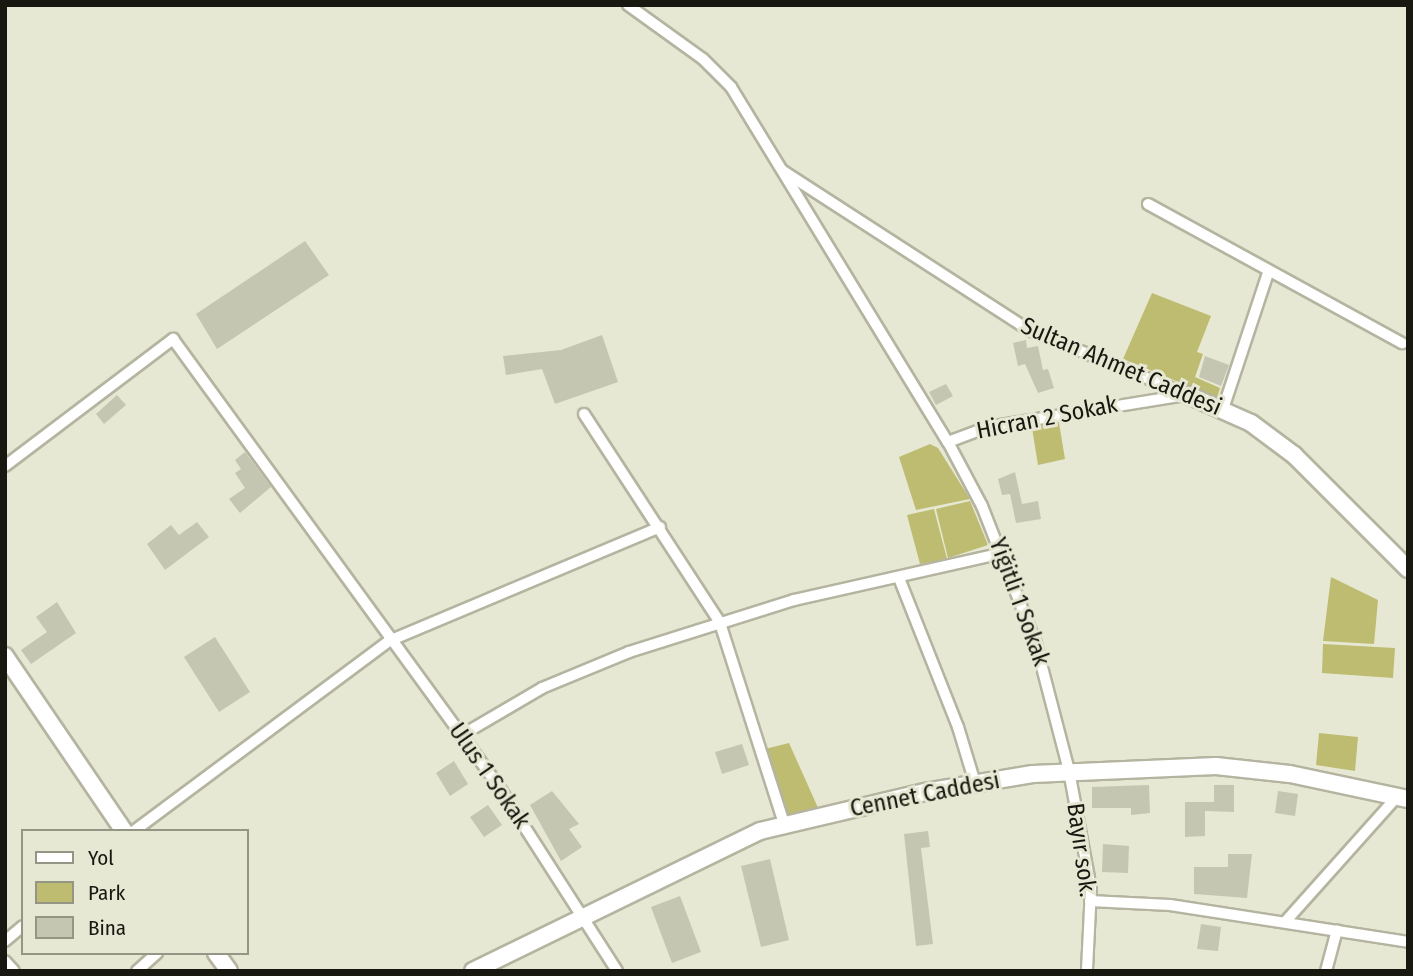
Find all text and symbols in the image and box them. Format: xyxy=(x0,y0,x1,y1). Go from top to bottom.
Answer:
street label: Sultan Ahmet Caddesi xyxy=(1016,312,1226,422)
street label: Hicran 2 Sokak xyxy=(974,390,1120,446)
street label: Yiğitli 1 Sokak xyxy=(983,534,1055,670)
street label: Ulus 1 Sokak xyxy=(442,718,536,834)
street label: Cennet Caddesi xyxy=(848,766,1002,824)
street label: Bayır sok. xyxy=(1060,801,1102,899)
legend xyxy=(21,829,248,955)
text: Yol xyxy=(88,845,114,871)
text: Park xyxy=(88,880,125,906)
text: Bina xyxy=(88,915,126,941)

